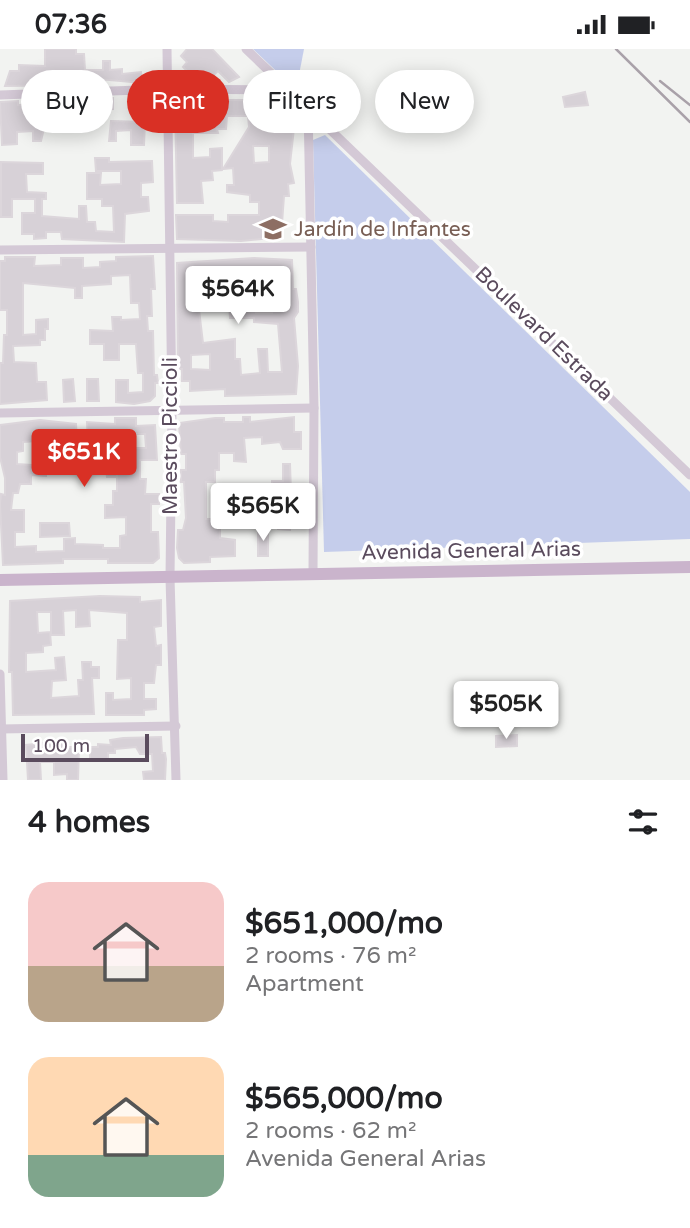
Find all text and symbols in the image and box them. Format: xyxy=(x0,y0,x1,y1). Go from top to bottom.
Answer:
text: 07:36 xyxy=(35,9,107,40)
chip: Buy xyxy=(21,70,113,133)
chip: Rent xyxy=(127,70,229,133)
chip: Filters xyxy=(243,70,361,133)
chip: New xyxy=(375,70,474,133)
school or university icon: Jardín de Infantes xyxy=(258,214,288,244)
place label: Jardín de Infantes xyxy=(294,217,471,242)
street label: Boulevard Estrada xyxy=(470,262,618,406)
pin: $564K xyxy=(189,267,287,326)
text: $564K xyxy=(202,275,274,303)
street label: Maestro Piccioli xyxy=(158,357,183,515)
pin: $651K xyxy=(35,429,133,489)
text: $651K xyxy=(48,438,120,466)
pin: $565K xyxy=(214,483,312,543)
text: $565K xyxy=(227,492,299,520)
street label: Avenida General Arias xyxy=(361,537,581,565)
pin: $505K xyxy=(457,681,555,741)
text: $505K xyxy=(470,690,542,718)
scale bar xyxy=(21,731,149,763)
text: 100 m xyxy=(32,735,90,757)
icon: filters xyxy=(624,803,662,841)
text: 4 homes xyxy=(28,804,150,841)
text: $651,000/mo xyxy=(245,905,443,942)
icon: home xyxy=(84,910,168,994)
text: 2 rooms · 76 m² xyxy=(245,942,416,970)
text: Apartment xyxy=(245,970,364,998)
text: $565,000/mo xyxy=(245,1080,443,1117)
icon: home xyxy=(84,1085,168,1169)
text: 2 rooms · 62 m² xyxy=(245,1117,416,1145)
text: Avenida General Arias xyxy=(245,1145,486,1173)

